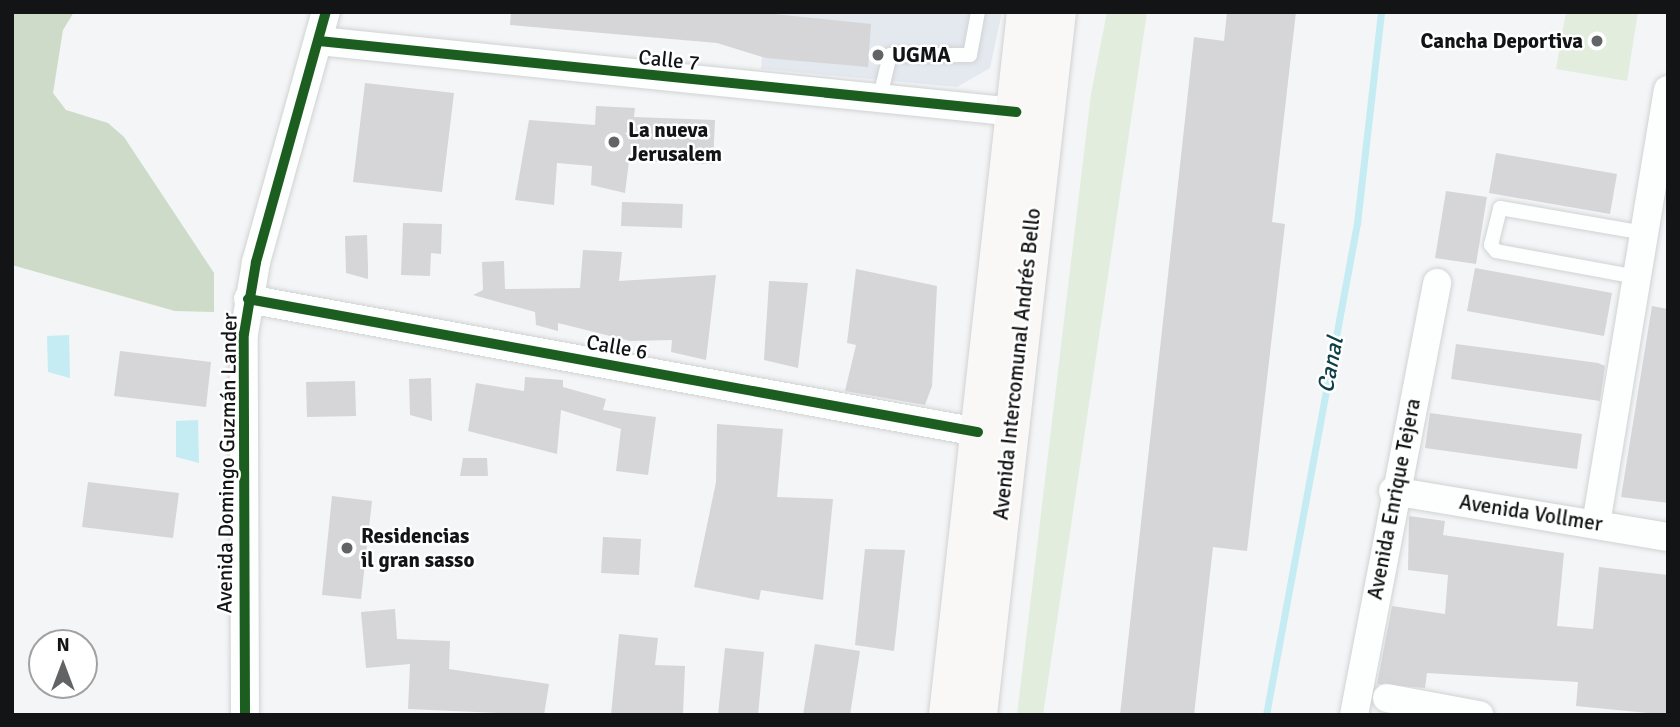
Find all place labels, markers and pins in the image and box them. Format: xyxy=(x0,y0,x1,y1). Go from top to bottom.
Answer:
place label: Cancha Deportiva xyxy=(1421,28,1583,54)
marker: Cancha Deportiva xyxy=(1589,33,1605,49)
place label: UGMA xyxy=(892,42,951,68)
marker: UGMA xyxy=(870,47,886,63)
place label: La nueva Jerusalem xyxy=(628,117,722,167)
marker: La nueva Jerusalem xyxy=(606,134,622,150)
place label: Residencias il gran sasso xyxy=(361,523,474,573)
marker: Residencias il gran sasso xyxy=(339,540,355,556)

